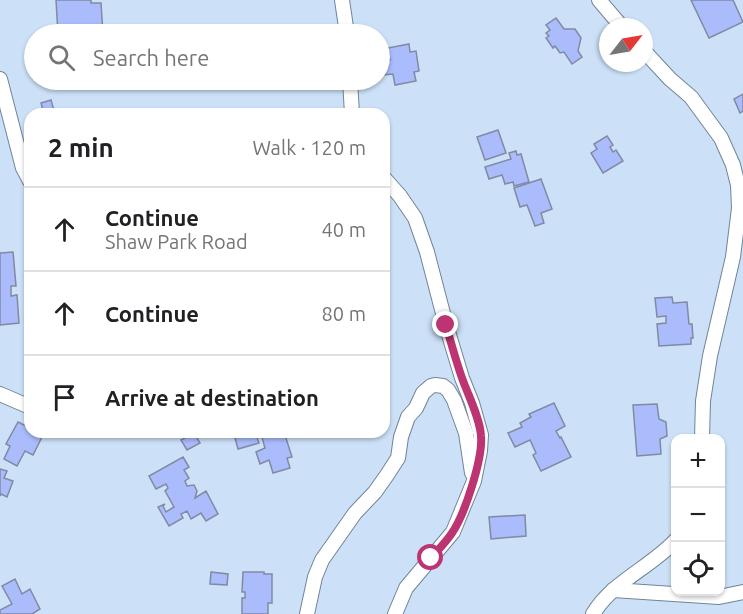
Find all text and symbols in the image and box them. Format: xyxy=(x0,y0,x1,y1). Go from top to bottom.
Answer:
north arrow xyxy=(599,18,653,72)
search box xyxy=(24,24,390,90)
icon: search xyxy=(45,41,78,74)
text: Search here xyxy=(93,45,209,70)
text: 2 min xyxy=(48,133,114,162)
text: Walk · 120 m xyxy=(253,136,366,159)
text: Continue xyxy=(105,205,199,230)
icon: ahead xyxy=(48,213,81,246)
text: 40 m xyxy=(322,218,366,241)
text: Shaw Park Road xyxy=(105,230,248,253)
icon: ahead xyxy=(48,297,81,330)
text: Continue xyxy=(105,301,199,326)
text: 80 m xyxy=(322,302,366,325)
route end xyxy=(432,311,458,337)
icon: arrive xyxy=(48,381,81,414)
text: Arrive at destination xyxy=(105,385,319,410)
map controls xyxy=(671,434,725,596)
button: + xyxy=(671,434,725,488)
button: − xyxy=(671,488,725,542)
button: locate xyxy=(671,542,725,596)
route start xyxy=(417,544,443,570)

